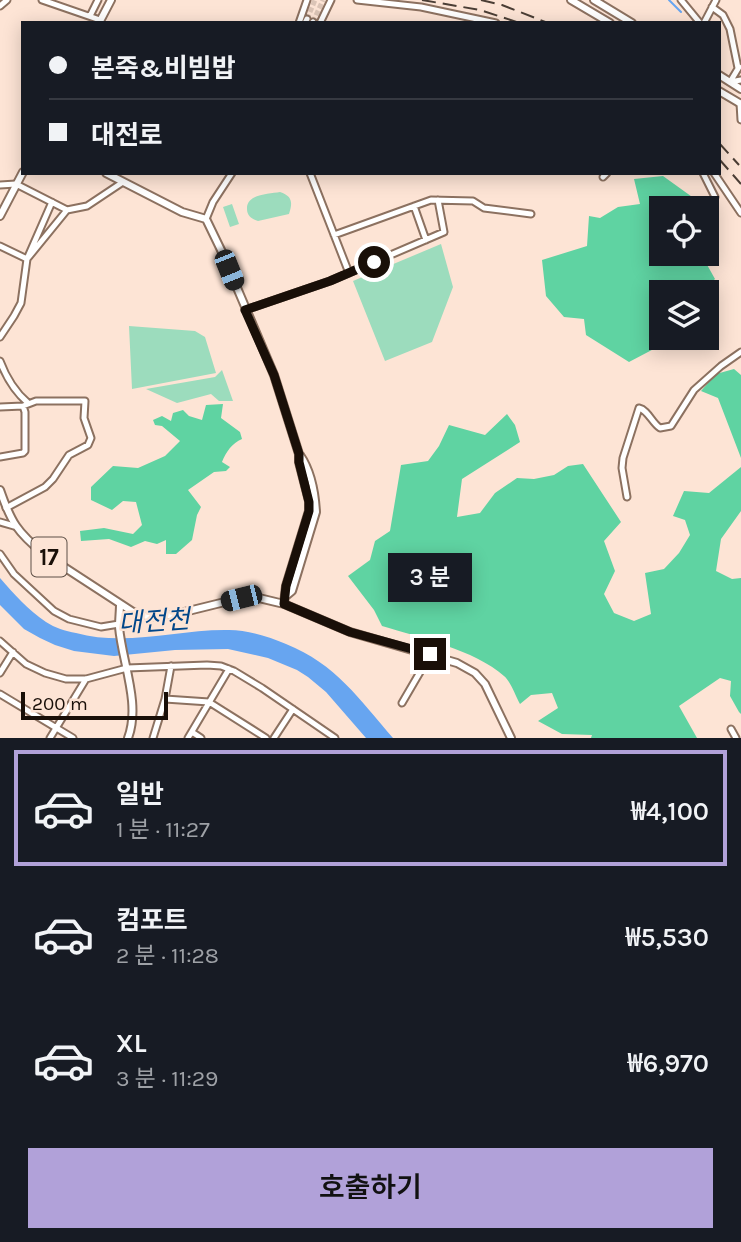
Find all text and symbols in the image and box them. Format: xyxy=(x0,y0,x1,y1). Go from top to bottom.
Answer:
text: 본죽&비빔밥 xyxy=(91,53,236,84)
text: 대전로 xyxy=(91,120,163,151)
map controls xyxy=(649,196,719,350)
button: locate xyxy=(649,196,719,266)
route start xyxy=(358,246,390,278)
car xyxy=(212,247,247,293)
button: layers xyxy=(649,280,719,350)
road number: 17 xyxy=(32,538,66,576)
callout: 3 분 xyxy=(388,552,472,602)
text: 3 분 xyxy=(410,564,451,591)
car xyxy=(219,583,264,613)
water label: 대전천 xyxy=(117,603,194,639)
route end xyxy=(414,638,446,670)
scale bar xyxy=(21,689,168,721)
text: 200 m xyxy=(32,693,88,715)
icon: car xyxy=(32,777,95,840)
text: 일반 xyxy=(116,779,164,810)
text: ₩4,100 xyxy=(631,796,709,827)
text: 1 분 · 11:27 xyxy=(116,816,210,843)
icon: car xyxy=(32,903,95,966)
text: 컴포트 xyxy=(116,905,188,936)
text: ₩5,530 xyxy=(626,922,709,953)
text: 2 분 · 11:28 xyxy=(116,942,219,969)
text: XL xyxy=(116,1028,147,1059)
icon: car xyxy=(32,1029,95,1092)
text: ₩6,970 xyxy=(628,1048,709,1079)
text: 3 분 · 11:29 xyxy=(116,1065,218,1092)
button: 호출하기 xyxy=(28,1148,713,1228)

